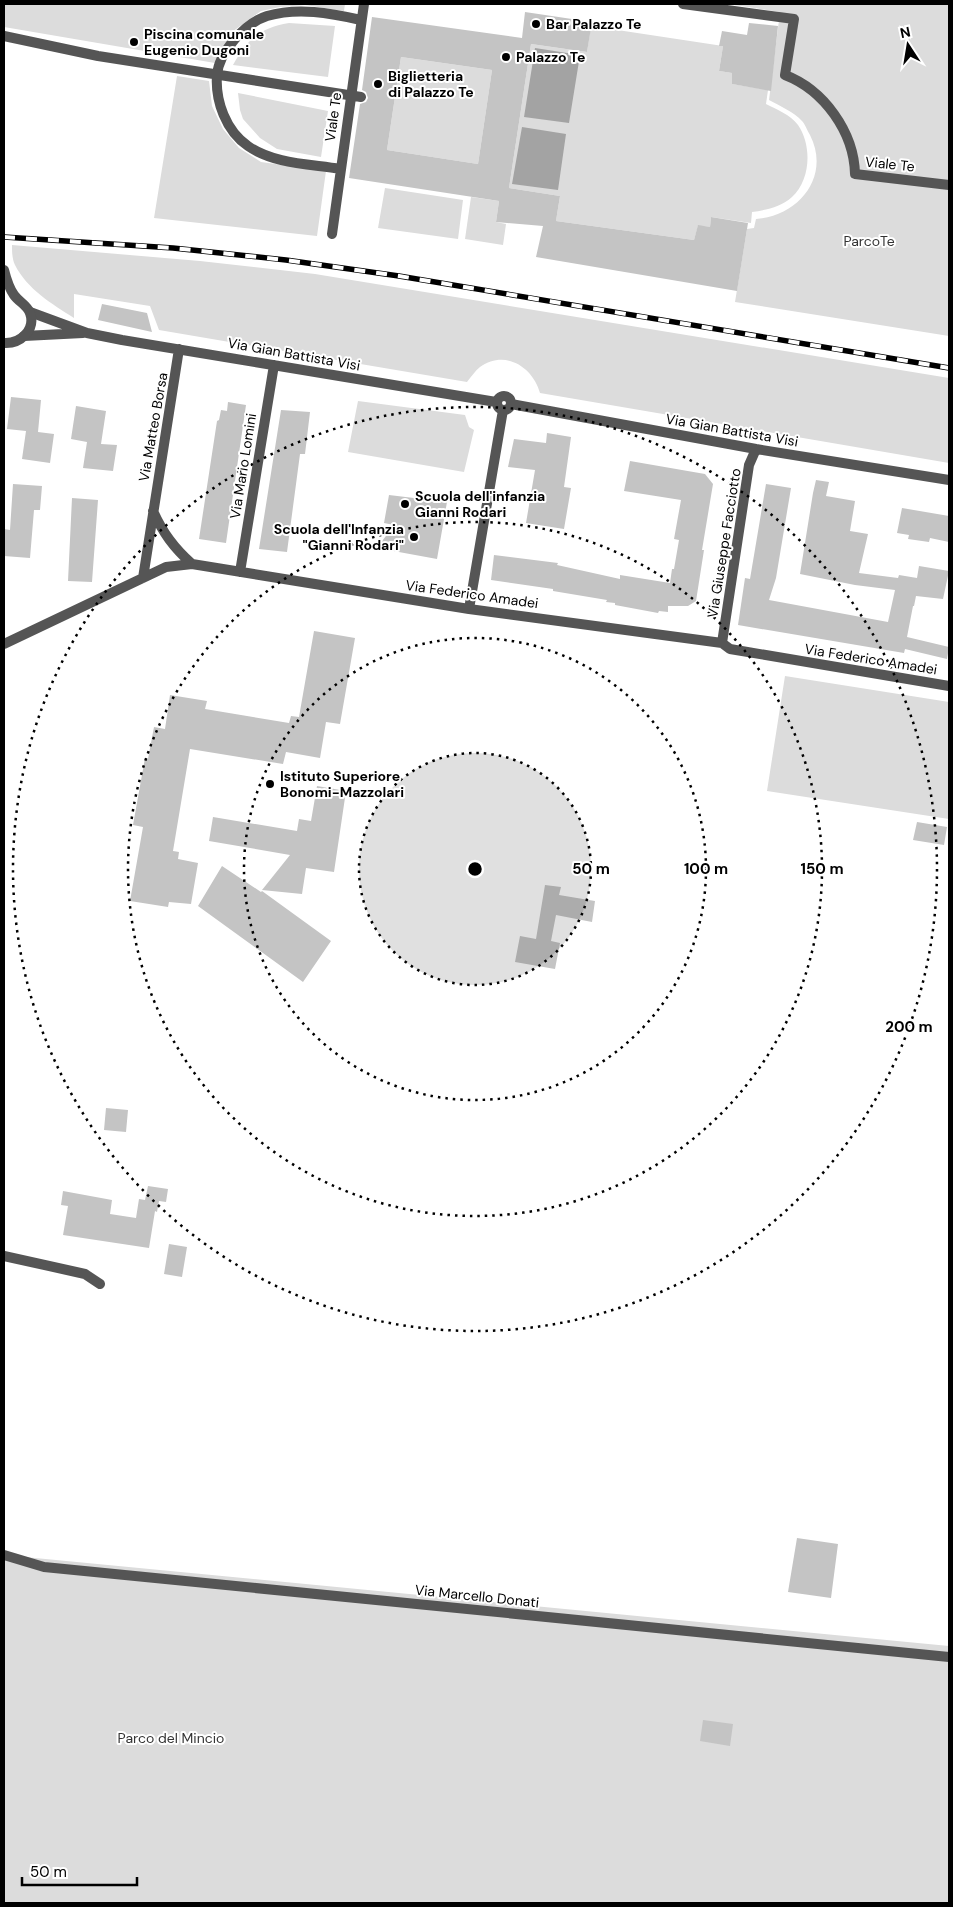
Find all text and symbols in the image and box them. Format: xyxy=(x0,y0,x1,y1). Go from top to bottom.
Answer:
place label: Bar Palazzo Te xyxy=(546,15,642,33)
marker: Bar Palazzo Te xyxy=(530,18,542,30)
north arrow xyxy=(883,20,933,70)
text: N xyxy=(898,22,912,42)
place label: Piscina comunale Eugenio Dugoni xyxy=(144,25,264,59)
marker: Piscina comunale Eugenio Dugoni xyxy=(128,36,140,48)
place label: Palazzo Te xyxy=(516,48,585,66)
marker: Palazzo Te xyxy=(500,51,512,63)
place label: Biglietteria di Palazzo Te xyxy=(388,67,474,101)
marker: Biglietteria di Palazzo Te xyxy=(372,78,384,90)
street label: Viale Te xyxy=(321,91,345,143)
street label: Viale Te xyxy=(864,152,916,176)
park label: ParcoTe xyxy=(843,232,895,250)
street label: Via Gian Battista Visi xyxy=(226,333,362,375)
street label: Via Matteo Borsa xyxy=(135,371,171,483)
street label: Via Gian Battista Visi xyxy=(664,409,800,451)
street label: Via Mario Lomini xyxy=(226,412,260,520)
street label: Via Giuseppe Facciotto xyxy=(703,467,745,619)
place label: Scuola dell'infanzia Gianni Rodari xyxy=(415,487,545,521)
marker: Scuola dell'infanzia Gianni Rodari xyxy=(399,498,411,510)
place label: Scuola dell'Infanzia "Gianni Rodari" xyxy=(274,520,404,554)
marker: Scuola dell'Infanzia "Gianni Rodari" xyxy=(408,531,420,543)
street label: Via Federico Amadei xyxy=(404,576,540,612)
street label: Via Federico Amadei xyxy=(803,640,939,678)
place label: Istituto Superiore Bonomi-Mazzolari xyxy=(280,767,404,801)
marker: Istituto Superiore Bonomi-Mazzolari xyxy=(264,778,276,790)
text: 50 m xyxy=(572,859,610,879)
text: 100 m xyxy=(684,859,728,879)
text: 150 m xyxy=(801,859,844,879)
centre of rings xyxy=(466,860,484,878)
text: 200 m xyxy=(885,1017,933,1037)
street label: Via Marcello Donati xyxy=(414,1581,540,1611)
park label: Parco del Mincio xyxy=(118,1729,224,1747)
scale bar xyxy=(22,1854,138,1886)
text: 50 m xyxy=(30,1862,67,1882)

